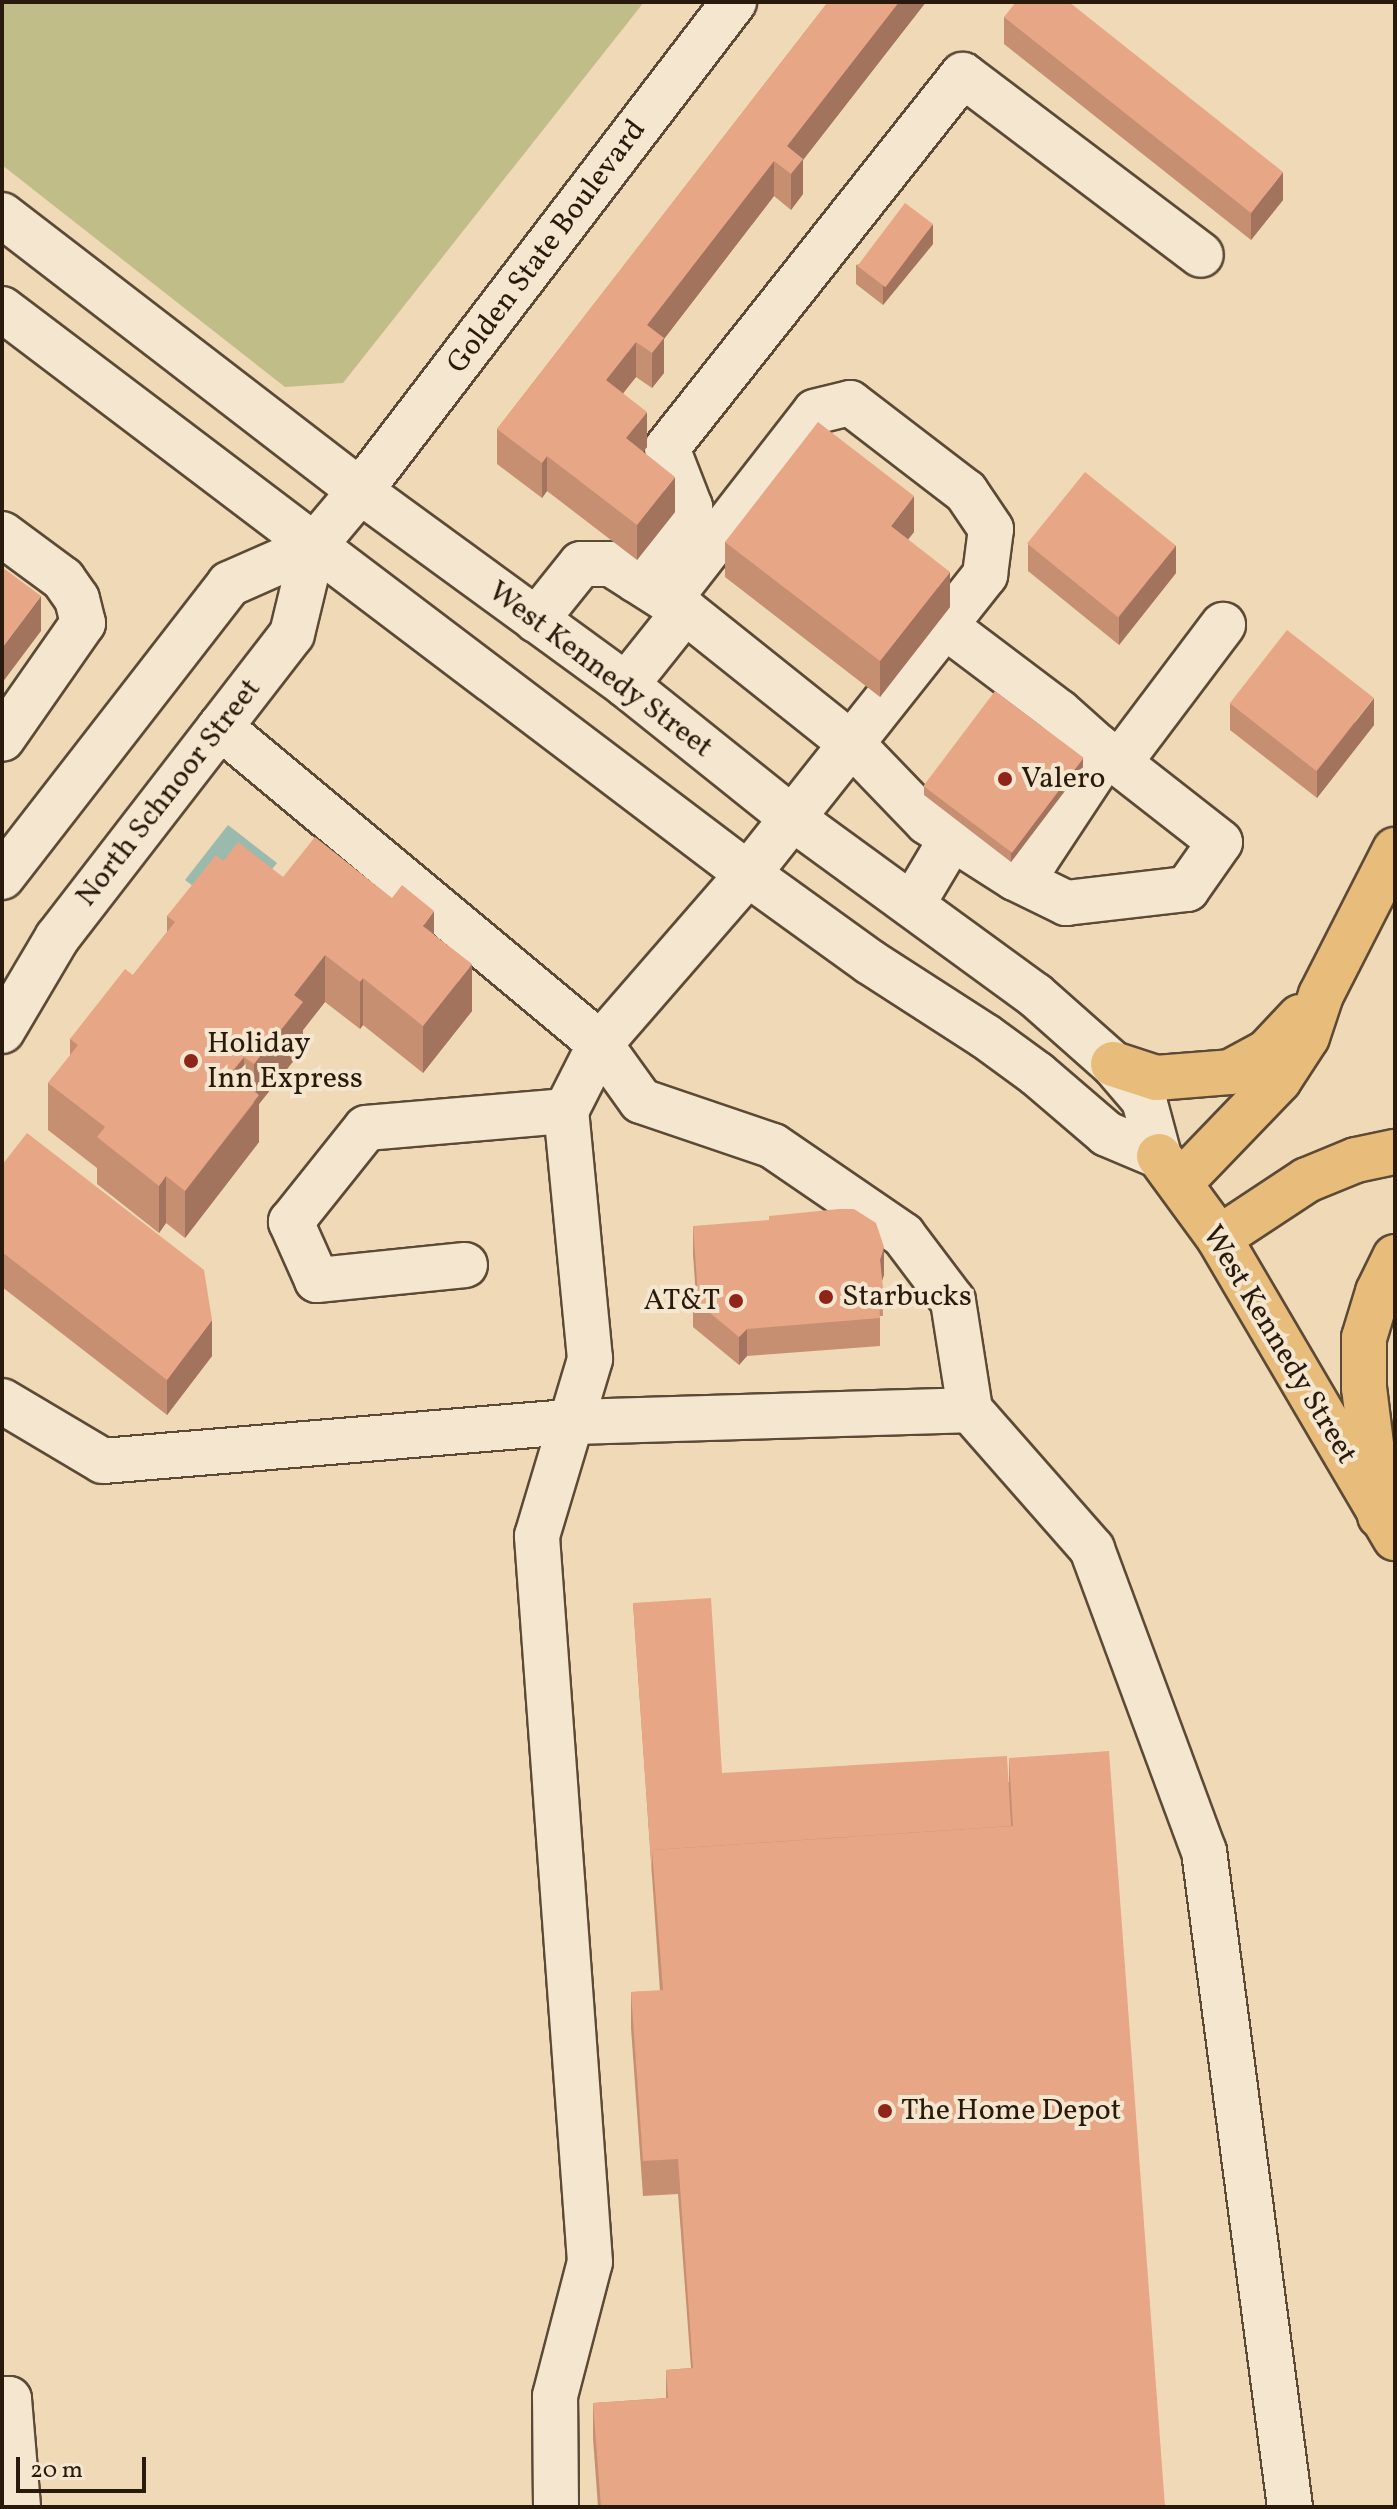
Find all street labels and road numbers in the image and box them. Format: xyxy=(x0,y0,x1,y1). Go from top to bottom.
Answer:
street label: Golden State Boulevard xyxy=(440,113,654,381)
street label: West Kennedy Street xyxy=(480,574,720,766)
street label: North Schnoor Street xyxy=(69,672,269,914)
street label: West Kennedy Street xyxy=(1193,1219,1365,1471)

